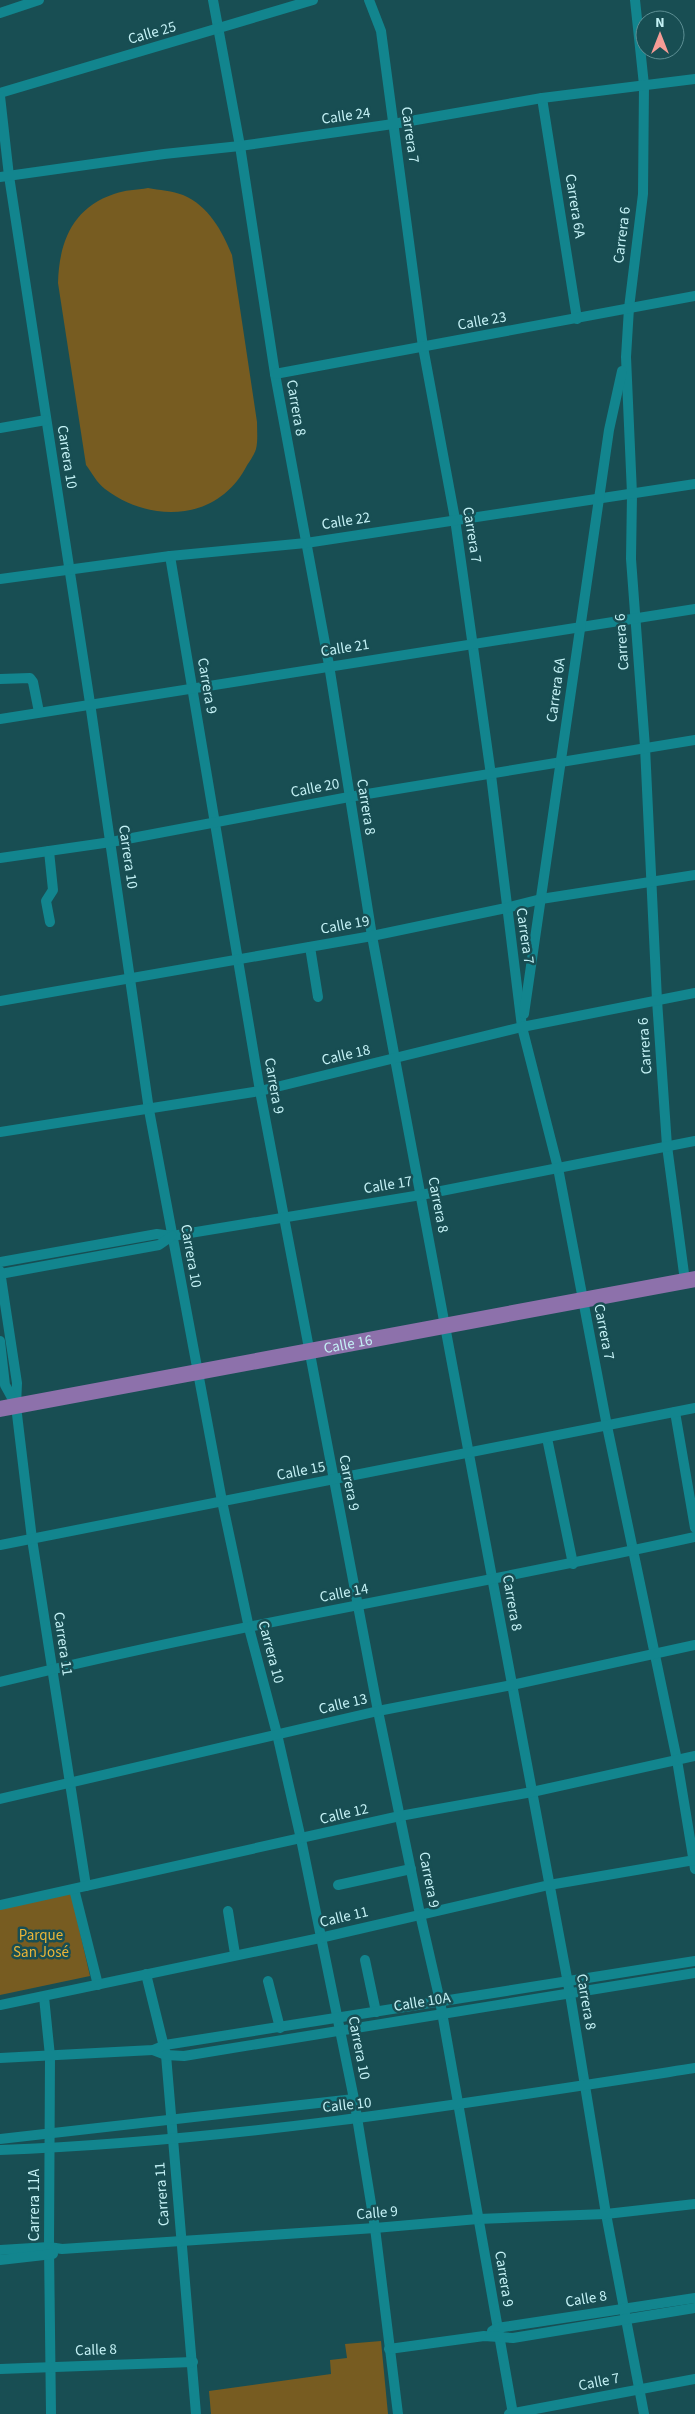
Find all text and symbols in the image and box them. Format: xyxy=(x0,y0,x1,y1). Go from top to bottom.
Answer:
north arrow xyxy=(635,10,685,60)
text: N xyxy=(655,13,665,33)
street label: Calle 25 xyxy=(125,16,179,50)
street label: Calle 24 xyxy=(320,102,372,130)
street label: Carrera 7 xyxy=(396,105,424,165)
street label: Carrera 6A xyxy=(560,172,591,241)
street label: Carrera 6 xyxy=(608,206,636,264)
street label: Calle 23 xyxy=(456,306,508,336)
street label: Carrera 8 xyxy=(281,378,311,438)
street label: Carrera 10 xyxy=(52,424,82,490)
street label: Carrera 7 xyxy=(457,505,487,565)
street label: Calle 22 xyxy=(320,507,372,535)
street label: Carrera 6 xyxy=(610,613,634,671)
street label: Calle 21 xyxy=(319,634,371,662)
street label: Carrera 9 xyxy=(192,656,222,716)
street label: Carrera 6A xyxy=(541,656,571,724)
street label: Calle 20 xyxy=(289,773,341,803)
street label: Carrera 8 xyxy=(351,777,381,837)
street label: Carrera 10 xyxy=(113,824,143,890)
street label: Carrera 7 xyxy=(511,906,539,966)
street label: Calle 19 xyxy=(319,910,371,940)
street label: Carrera 6 xyxy=(633,1017,657,1075)
street label: Calle 18 xyxy=(320,1039,372,1071)
street label: Carrera 9 xyxy=(259,1056,289,1116)
street label: Calle 17 xyxy=(362,1171,414,1199)
street label: Carrera 8 xyxy=(422,1175,454,1235)
street label: Carrera 10 xyxy=(175,1223,207,1289)
street label: Carrera 7 xyxy=(588,1302,620,1362)
street label: Calle 16 xyxy=(322,1329,374,1359)
street label: Carrera 9 xyxy=(333,1453,365,1513)
street label: Calle 15 xyxy=(275,1456,327,1486)
street label: Carrera 8 xyxy=(497,1573,527,1633)
street label: Calle 14 xyxy=(318,1578,371,1608)
street label: Carrera 11 xyxy=(48,1611,78,1677)
street label: Carrera 10 xyxy=(253,1618,289,1686)
street label: Calle 13 xyxy=(317,1688,369,1720)
street label: Calle 12 xyxy=(318,1798,370,1830)
street label: Carrera 9 xyxy=(413,1850,445,1910)
street label: Calle 11 xyxy=(318,1901,370,1933)
park label: Parque San José xyxy=(13,1925,69,1963)
street label: Carrera 8 xyxy=(571,1972,601,2032)
street label: Calle 10A xyxy=(392,1987,453,2017)
street label: Carrera 10 xyxy=(343,2015,375,2081)
street label: Calle 10 xyxy=(321,2092,373,2118)
street label: Carrera 11 xyxy=(149,2161,175,2227)
street label: Carrera 11A xyxy=(24,2168,45,2241)
street label: Calle 9 xyxy=(355,2201,399,2225)
street label: Carrera 9 xyxy=(489,2249,519,2309)
street label: Calle 8 xyxy=(564,2285,608,2313)
street label: Calle 8 xyxy=(75,2339,117,2361)
street label: Calle 7 xyxy=(577,2368,621,2396)

